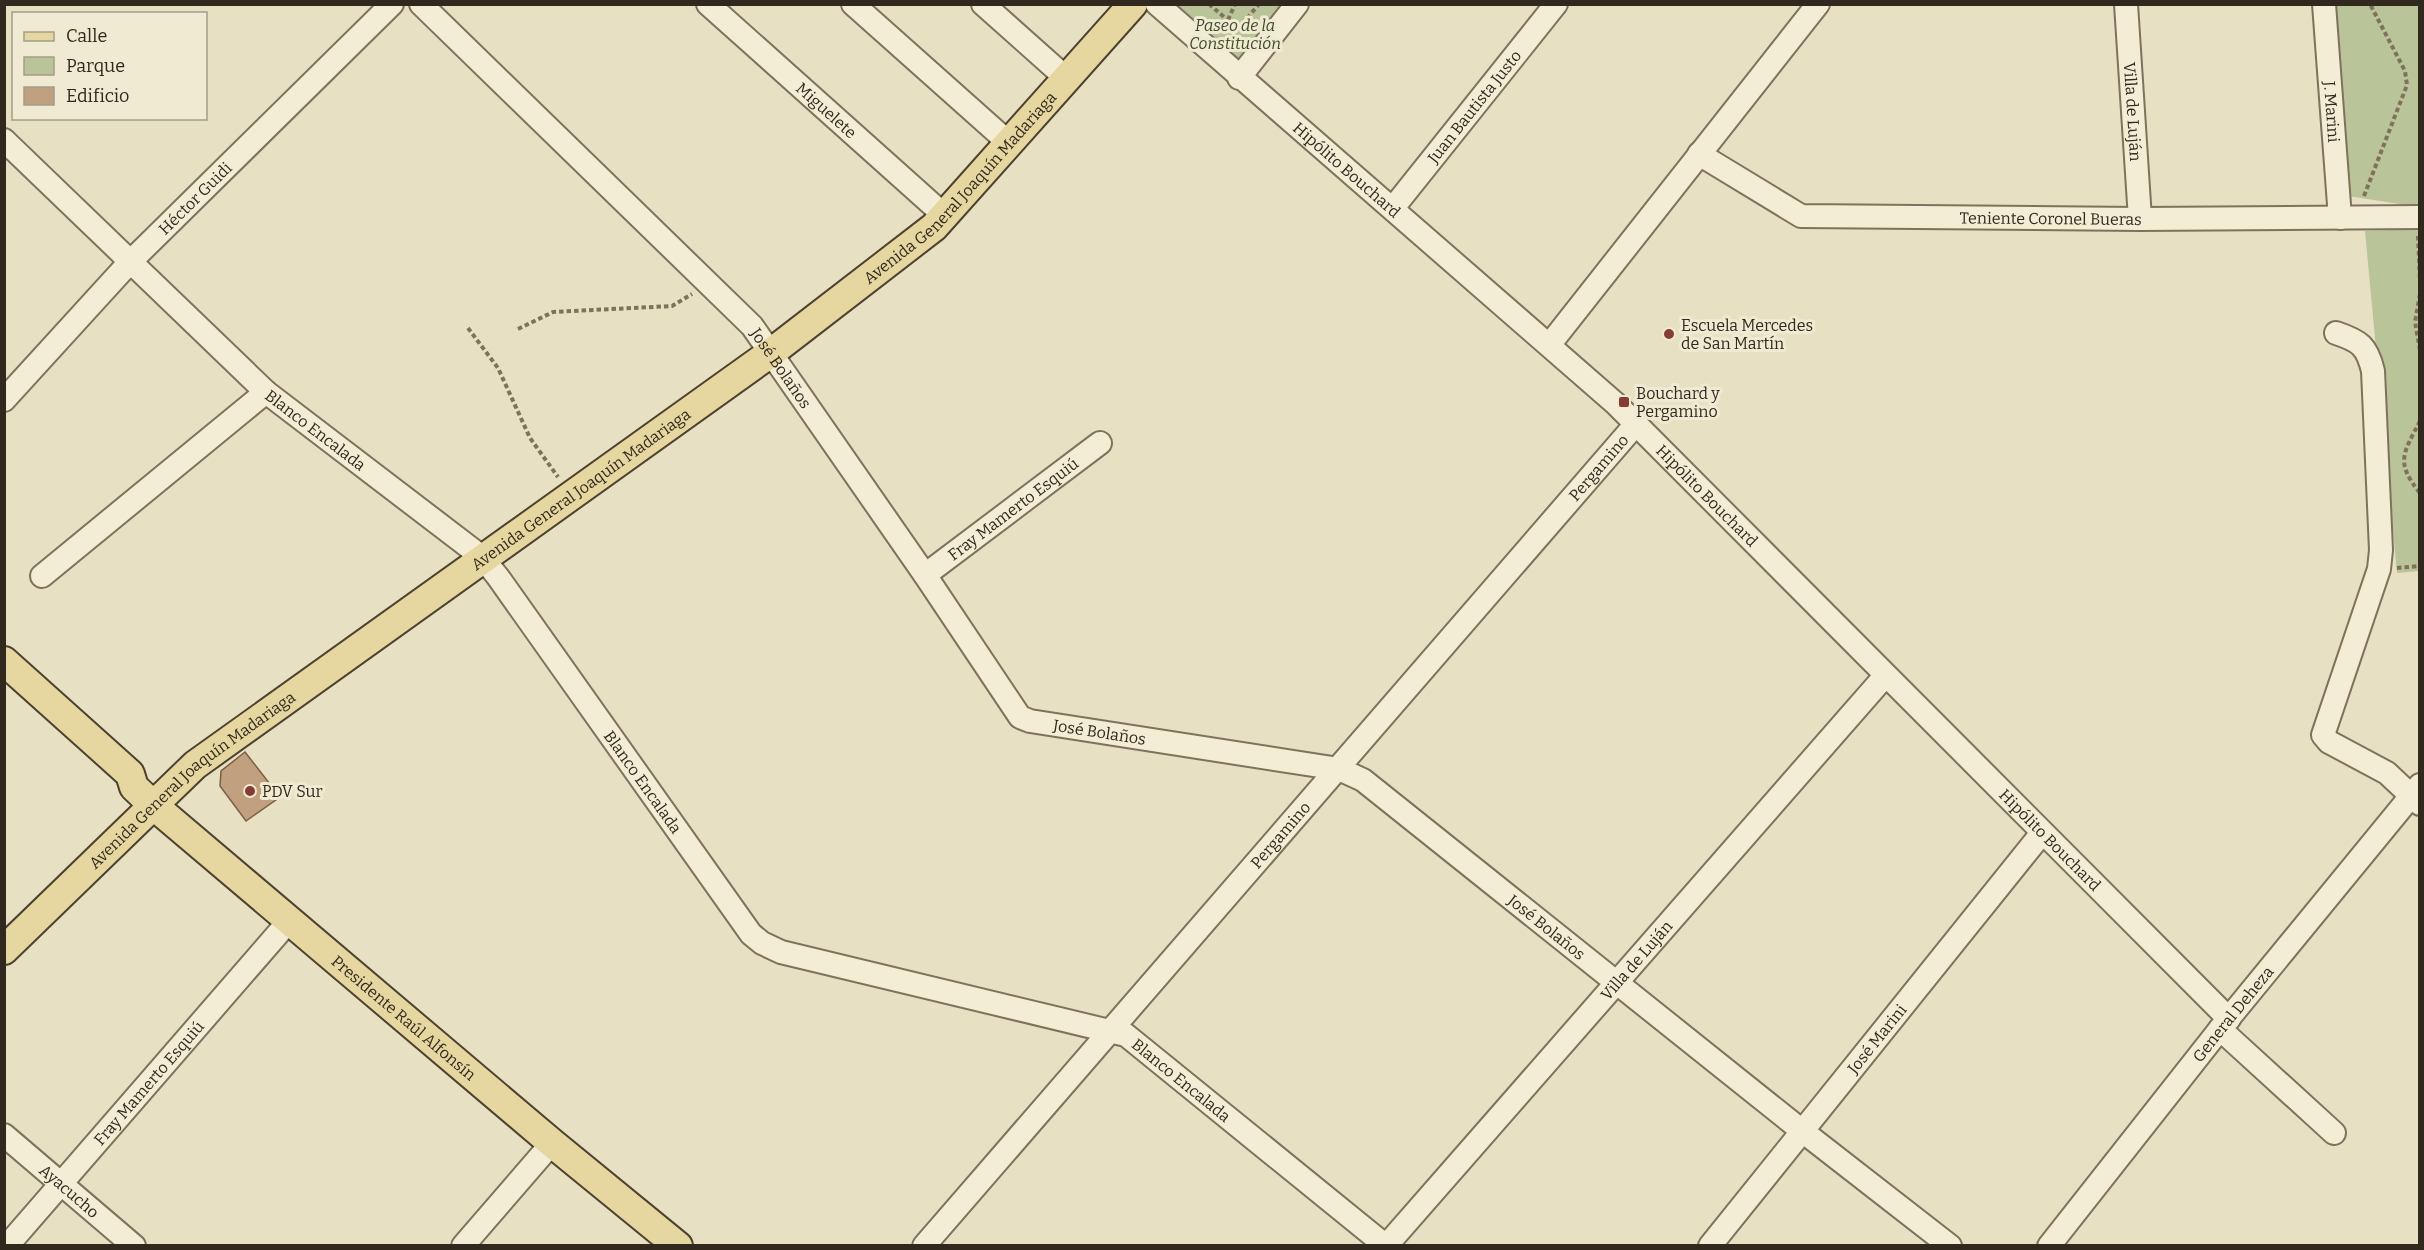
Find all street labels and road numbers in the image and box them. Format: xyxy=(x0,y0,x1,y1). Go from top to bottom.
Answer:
street label: Juan Bautista Justo xyxy=(1423,46,1525,168)
street label: Villa de Luján xyxy=(2120,62,2145,162)
street label: Miguelete xyxy=(792,78,860,142)
street label: J. Marini xyxy=(2320,80,2343,143)
street label: Avenida General Joaquín Madariaga xyxy=(860,88,1060,288)
street label: Hipólito Bouchard xyxy=(1289,118,1404,222)
street label: Héctor Guidi xyxy=(155,158,236,238)
street label: Teniente Coronel Bueras xyxy=(1959,208,2142,229)
street label: José Bolaños xyxy=(746,324,815,412)
street label: Blanco Encalada xyxy=(261,386,370,475)
street label: Avenida General Joaquín Madariaga xyxy=(467,404,694,574)
street label: Pergamino xyxy=(1565,431,1633,505)
street label: Hipólito Bouchard xyxy=(1652,441,1762,551)
street label: Fray Mamerto Esquiú xyxy=(944,454,1082,564)
street label: Avenida General Joaquín Madariaga xyxy=(85,687,299,873)
street label: José Bolaños xyxy=(1051,716,1147,749)
street label: Blanco Encalada xyxy=(600,727,686,837)
street label: Hipólito Bouchard xyxy=(1995,785,2105,895)
street label: Pergamino xyxy=(1247,798,1314,872)
street label: José Bolaños xyxy=(1503,890,1589,964)
street label: Villa de Luján xyxy=(1597,917,1677,1004)
street label: Presidente Raúl Alfonsín xyxy=(328,952,480,1084)
street label: General Deheza xyxy=(2189,962,2278,1066)
street label: José Marini xyxy=(1843,1000,1911,1078)
street label: Fray Mamerto Esquiú xyxy=(90,1017,208,1149)
street label: Blanco Encalada xyxy=(1128,1035,1235,1126)
street label: Ayacucho xyxy=(35,1161,103,1222)

